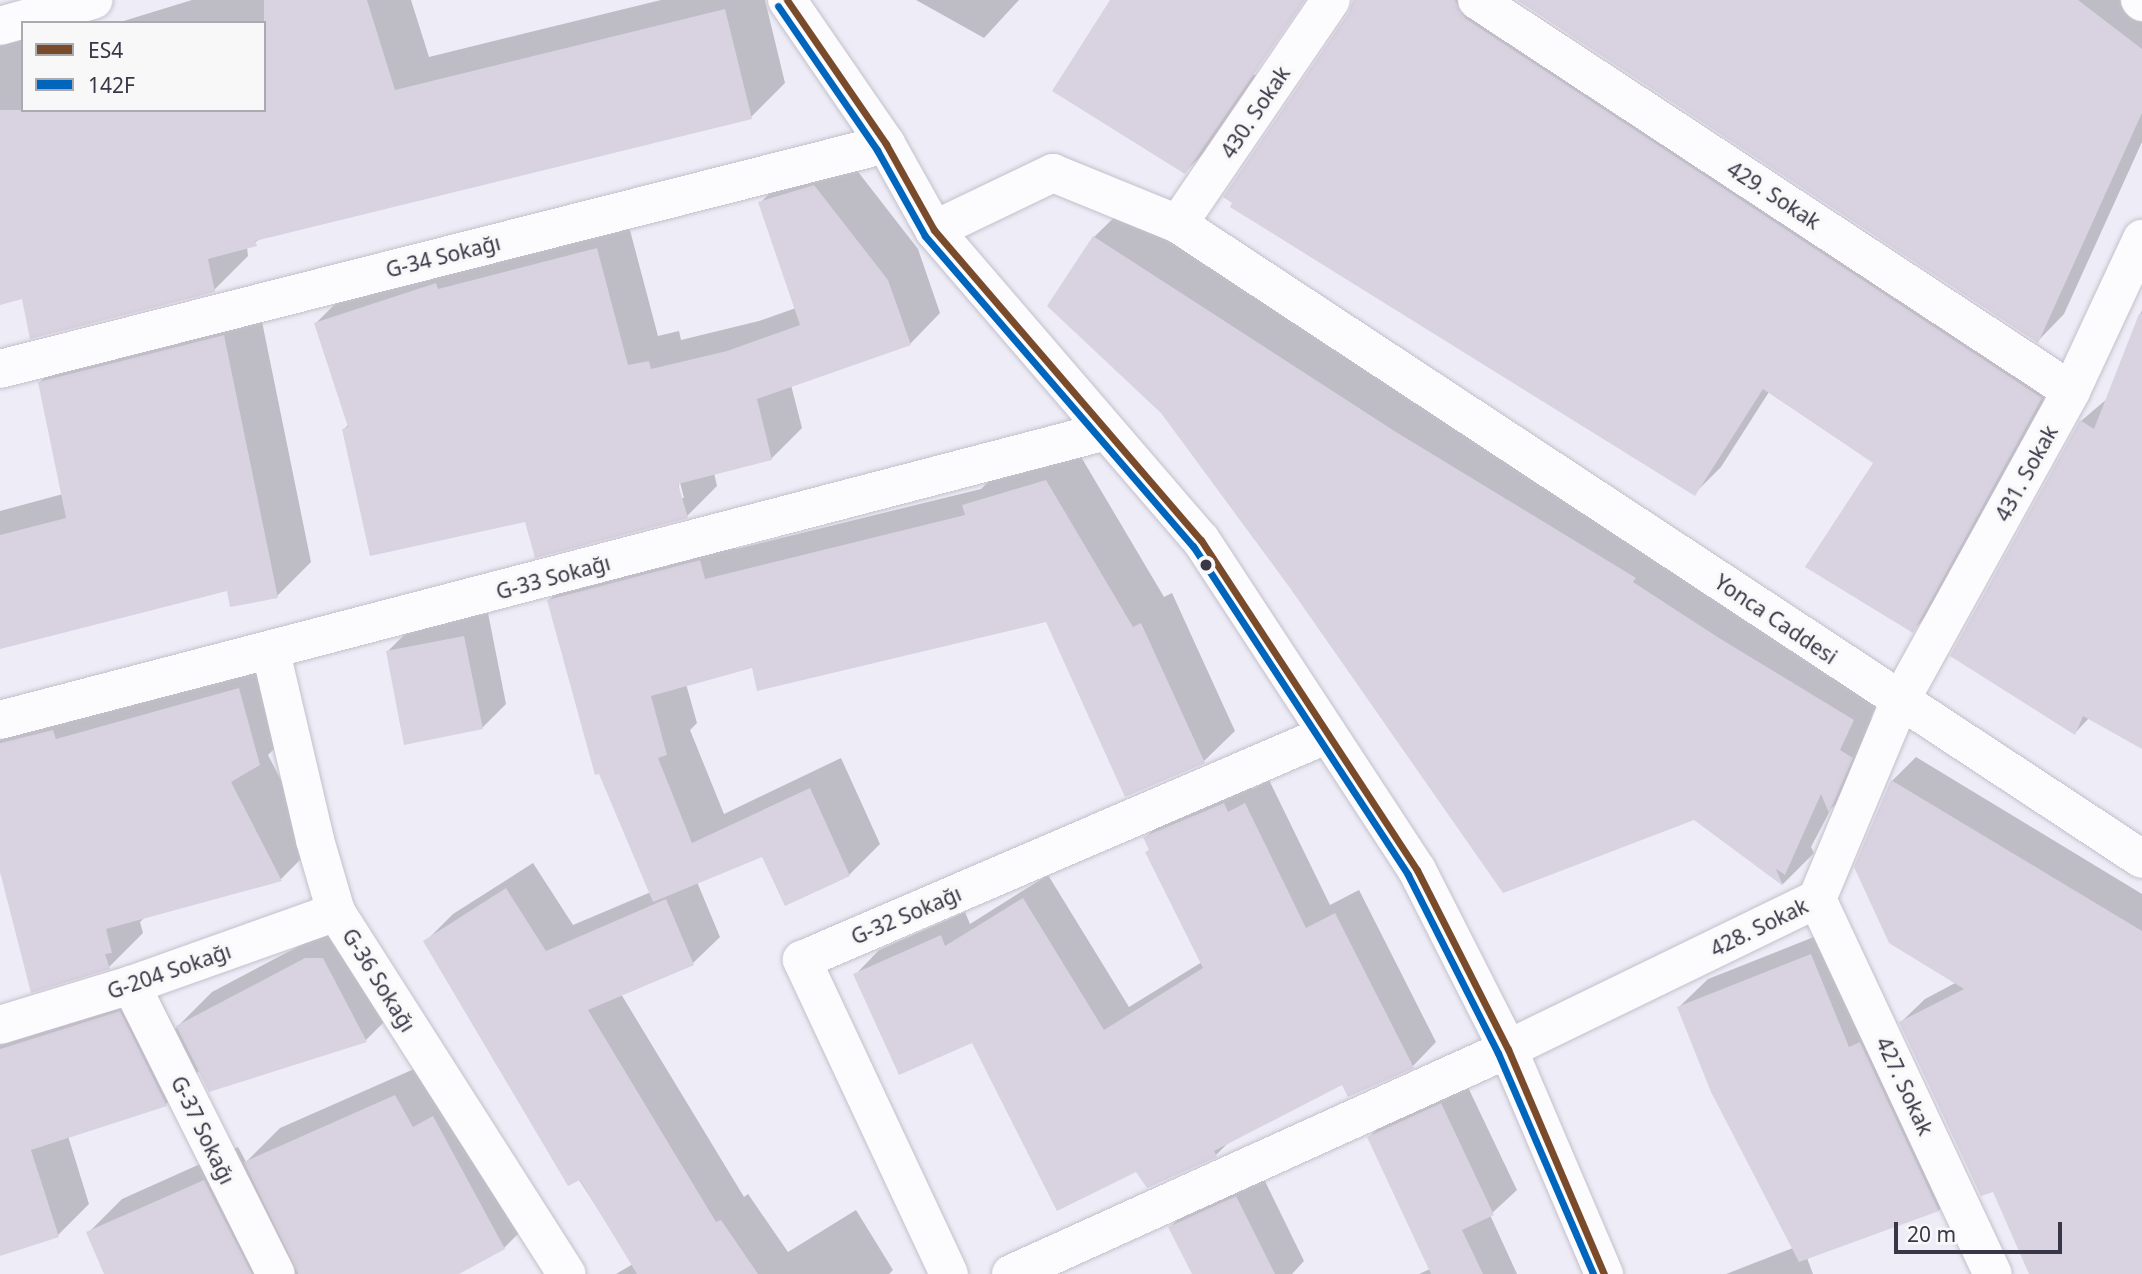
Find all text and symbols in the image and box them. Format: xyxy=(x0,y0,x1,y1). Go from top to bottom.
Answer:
legend xyxy=(21,21,266,112)
text: ES4 xyxy=(88,36,123,64)
street label: 430. Sokak xyxy=(1215,61,1295,163)
text: 142F xyxy=(88,71,135,99)
street label: 429. Sokak xyxy=(1723,156,1825,234)
street label: G-34 Sokağı xyxy=(383,230,503,282)
street label: 431. Sokak xyxy=(1989,421,2063,525)
street label: G-33 Sokağı xyxy=(493,550,613,604)
unlabelled marker xyxy=(1199,558,1213,572)
street label: Yonca Caddesi xyxy=(1710,569,1842,669)
street label: G-32 Sokağı xyxy=(847,881,965,949)
street label: 428. Sokak xyxy=(1706,893,1812,961)
street label: G-36 Sokağı xyxy=(337,924,421,1036)
street label: G-204 Sokağı xyxy=(104,938,234,1004)
street label: 427. Sokak xyxy=(1871,1033,1939,1139)
street label: G-37 Sokağı xyxy=(166,1072,240,1188)
scale bar xyxy=(1897,1208,2065,1252)
text: 20 m xyxy=(1907,1220,1956,1248)

